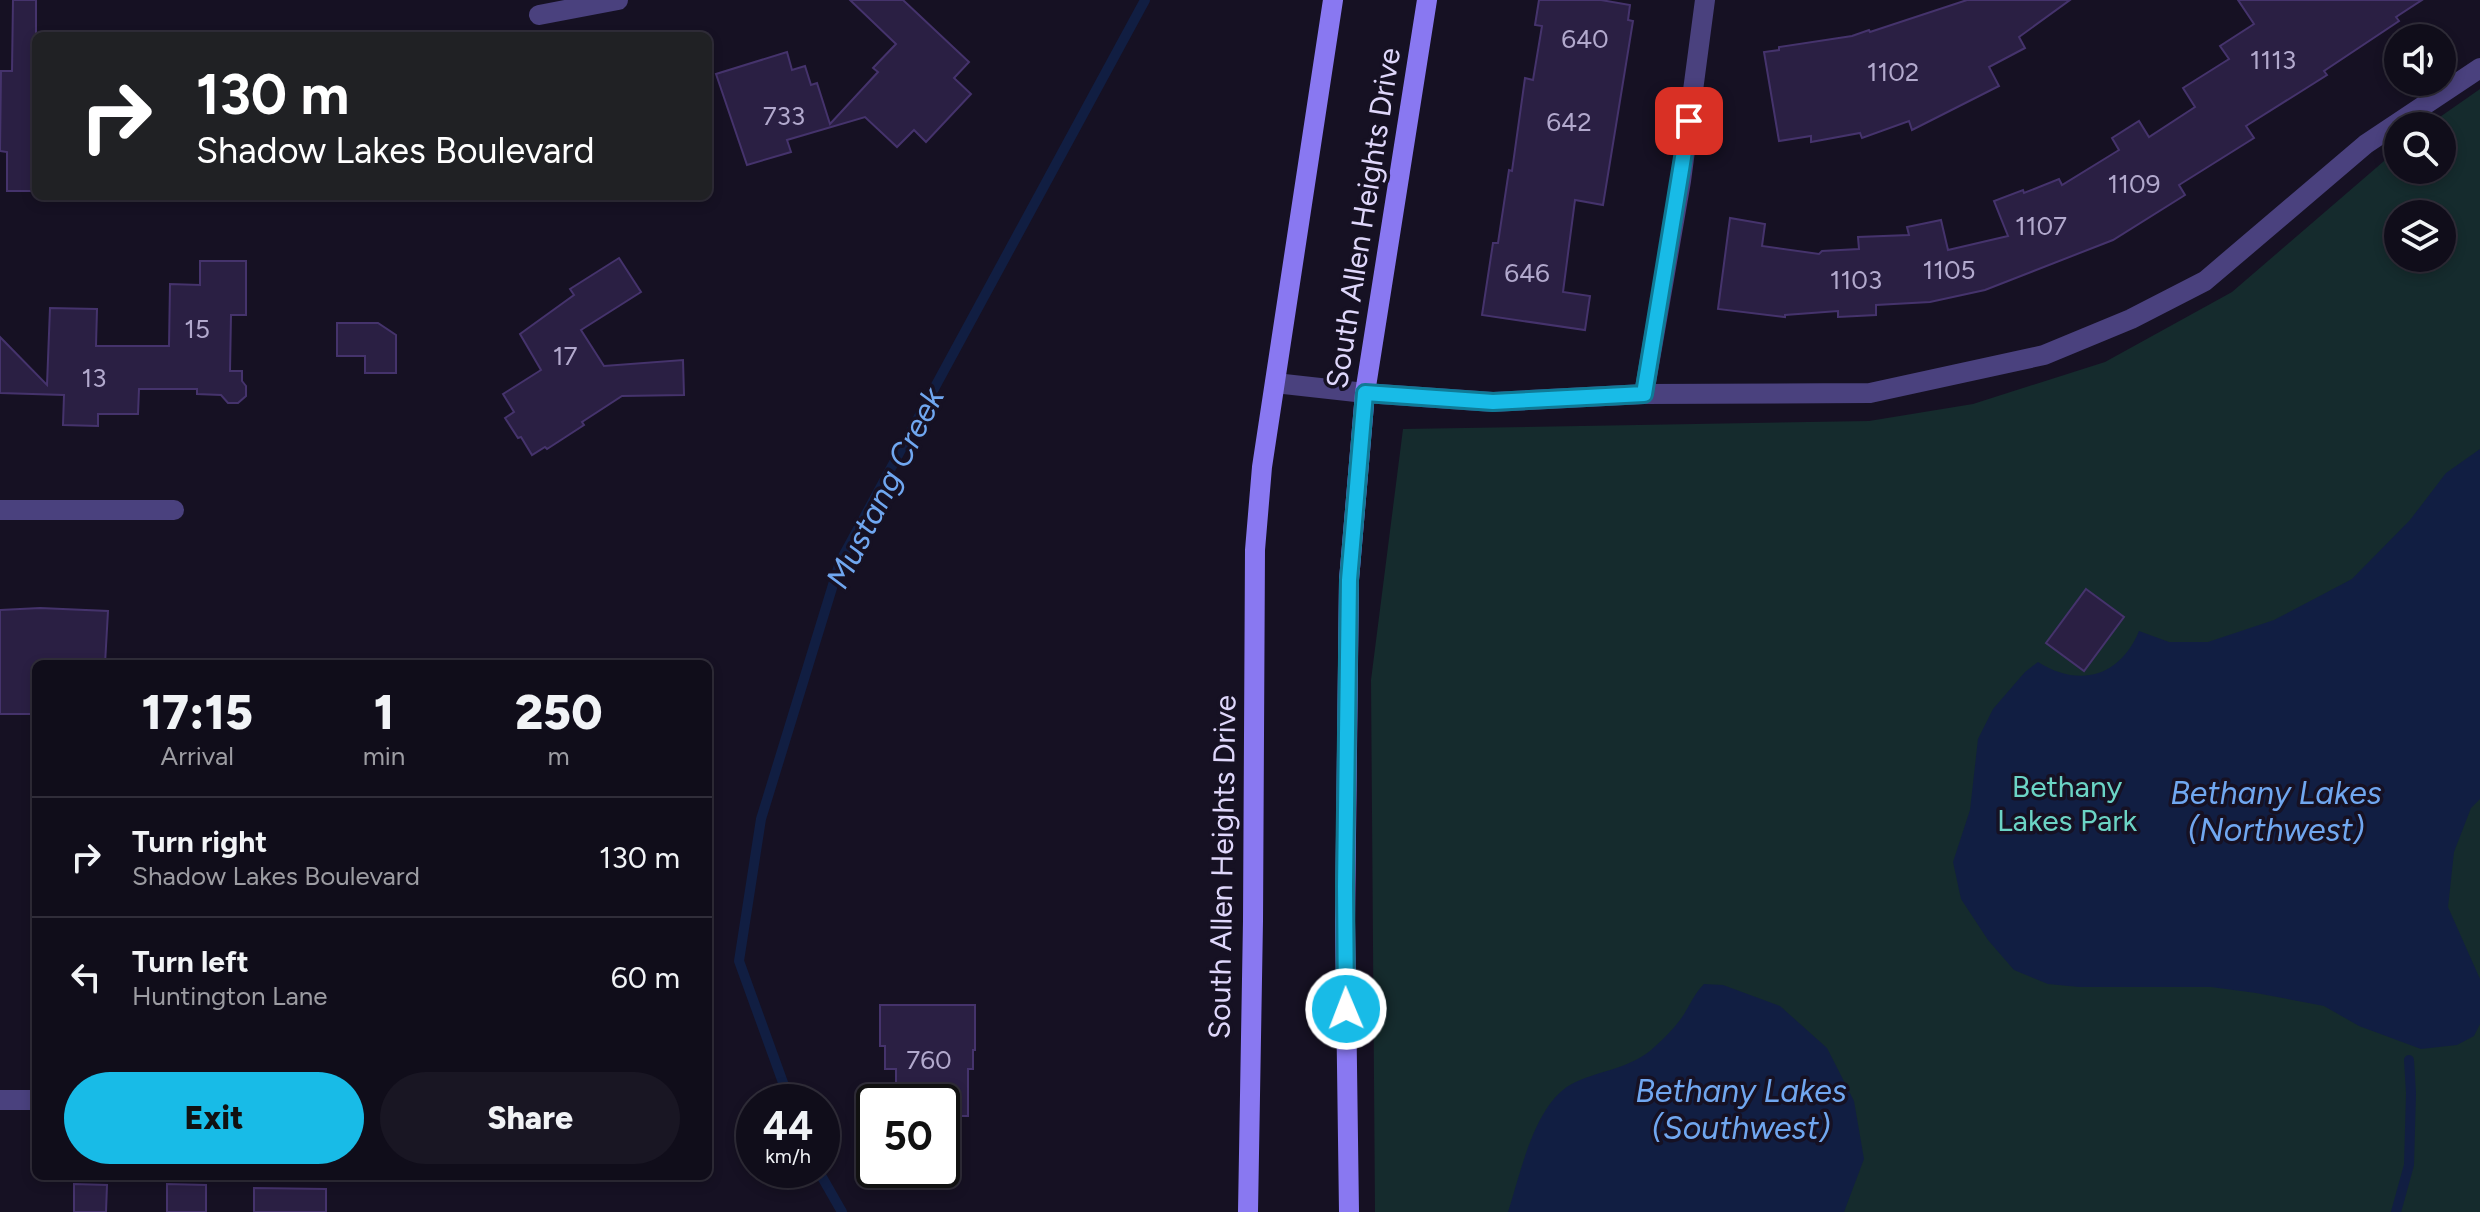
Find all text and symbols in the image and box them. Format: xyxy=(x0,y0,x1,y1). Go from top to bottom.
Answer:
house number: 640 xyxy=(1561,23,1609,55)
map controls xyxy=(2384,24,2456,272)
button: sound xyxy=(2384,24,2456,96)
house number: 1113 xyxy=(2250,44,2296,76)
street label: South Allen Heights Drive xyxy=(1318,45,1408,391)
house number: 1102 xyxy=(1867,56,1919,88)
text: 130 m xyxy=(196,61,349,128)
icon: right xyxy=(64,64,168,168)
pin xyxy=(1655,87,1723,155)
icon: arrive xyxy=(1667,99,1711,143)
house number: 733 xyxy=(763,100,805,132)
house number: 642 xyxy=(1546,106,1592,138)
button: search xyxy=(2384,112,2456,184)
text: Shadow Lakes Boulevard xyxy=(196,129,595,172)
house number: 1109 xyxy=(2108,168,2160,200)
button: layers xyxy=(2384,200,2456,272)
house number: 1107 xyxy=(2015,210,2067,242)
house number: 1105 xyxy=(1922,254,1976,286)
house number: 646 xyxy=(1504,257,1550,289)
house number: 1103 xyxy=(1830,264,1882,296)
house number: 15 xyxy=(184,313,210,345)
house number: 17 xyxy=(553,340,577,372)
house number: 13 xyxy=(82,362,106,394)
water label: Mustang Creek xyxy=(818,380,953,595)
text: 17:15 xyxy=(142,683,253,741)
text: 1 xyxy=(374,683,394,741)
text: 250 xyxy=(515,683,602,741)
street label: South Allen Heights Drive xyxy=(1200,694,1244,1040)
text: Arrival xyxy=(161,740,234,772)
text: min xyxy=(363,740,405,772)
text: m xyxy=(548,740,570,772)
park label: Bethany Lakes Park xyxy=(1997,768,2137,839)
water label: Bethany Lakes (Northwest) xyxy=(2170,774,2382,849)
text: Turn right xyxy=(132,823,267,860)
icon: right xyxy=(64,835,108,879)
text: 130 m xyxy=(599,839,680,876)
text: Shadow Lakes Boulevard xyxy=(132,860,420,892)
text: Turn left xyxy=(132,943,249,980)
icon: left xyxy=(64,955,108,999)
text: 60 m xyxy=(611,959,680,996)
position arrow xyxy=(1304,967,1388,1051)
text: Huntington Lane xyxy=(132,980,327,1012)
house number: 760 xyxy=(906,1044,952,1076)
button: Exit xyxy=(64,1072,364,1164)
button: Share xyxy=(380,1072,680,1164)
water label: Bethany Lakes (Southwest) xyxy=(1635,1072,1847,1147)
speed limit sign: 50 xyxy=(856,1084,960,1188)
text: 44 xyxy=(763,1102,813,1150)
text: km/h xyxy=(765,1144,811,1168)

